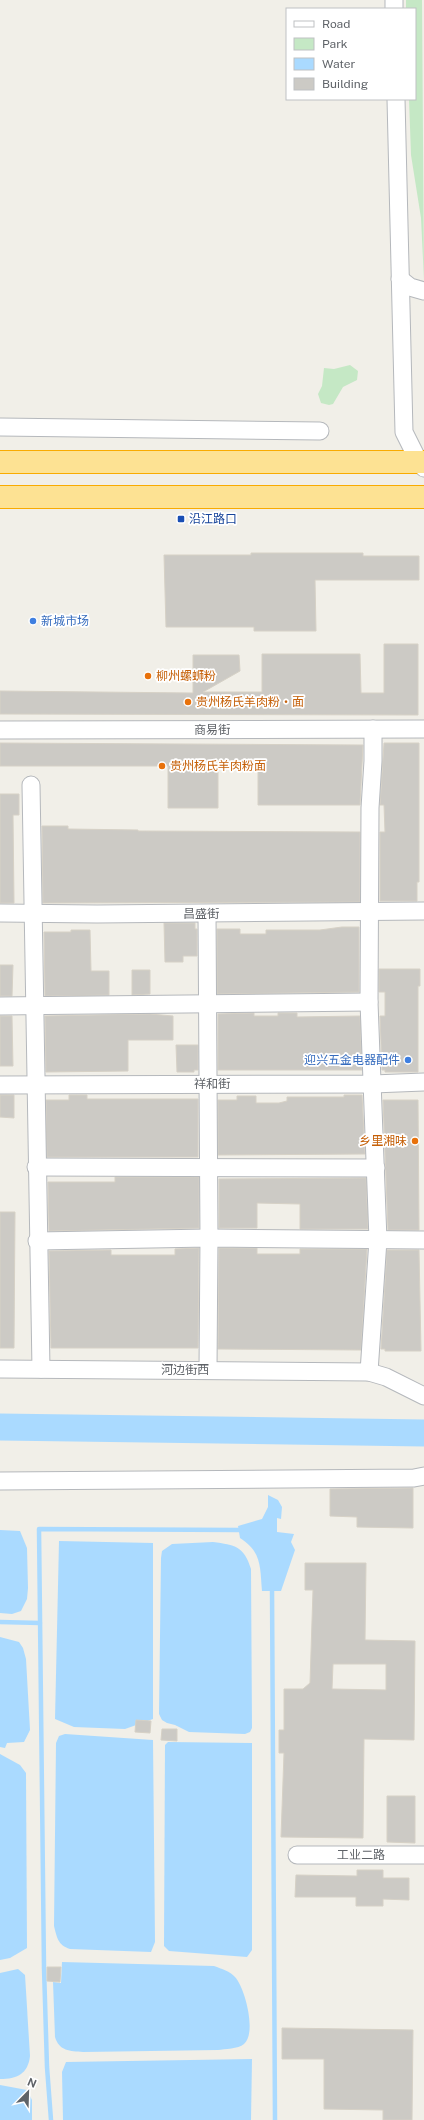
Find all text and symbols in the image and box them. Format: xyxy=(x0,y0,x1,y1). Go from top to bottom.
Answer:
legend xyxy=(286,8,416,100)
text: Road xyxy=(322,17,350,31)
text: Park xyxy=(322,37,348,51)
text: Water xyxy=(322,57,356,71)
text: Building xyxy=(322,77,368,91)
place label: 沿江路口 xyxy=(189,512,237,526)
marker: 沿江路口 xyxy=(176,514,186,524)
place label: 新城市场 xyxy=(41,614,89,628)
marker: 新城市场 xyxy=(28,616,38,626)
place label: 柳州螺蛳粉 xyxy=(156,669,216,683)
marker: 柳州螺蛳粉 xyxy=(143,671,153,681)
place label: 贵州杨氏羊肉粉・面 xyxy=(196,695,304,709)
marker: 贵州杨氏羊肉粉・面 xyxy=(183,697,193,707)
street label: 商易街 xyxy=(194,723,230,737)
place label: 贵州杨氏羊肉粉面 xyxy=(170,759,266,773)
marker: 贵州杨氏羊肉粉面 xyxy=(157,761,167,771)
street label: 昌盛街 xyxy=(183,907,219,921)
place label: 迎兴五金电器配件 xyxy=(304,1053,400,1067)
marker: 迎兴五金电器配件 xyxy=(403,1055,413,1065)
street label: 祥和街 xyxy=(194,1077,230,1091)
place label: 乡里湘味 xyxy=(359,1134,407,1148)
marker: 乡里湘味 xyxy=(410,1136,420,1146)
street label: 河边街西 xyxy=(161,1363,209,1377)
street label: 工业二路 xyxy=(337,1848,385,1862)
north arrow xyxy=(8,2072,48,2112)
text: N xyxy=(26,2076,38,2090)

